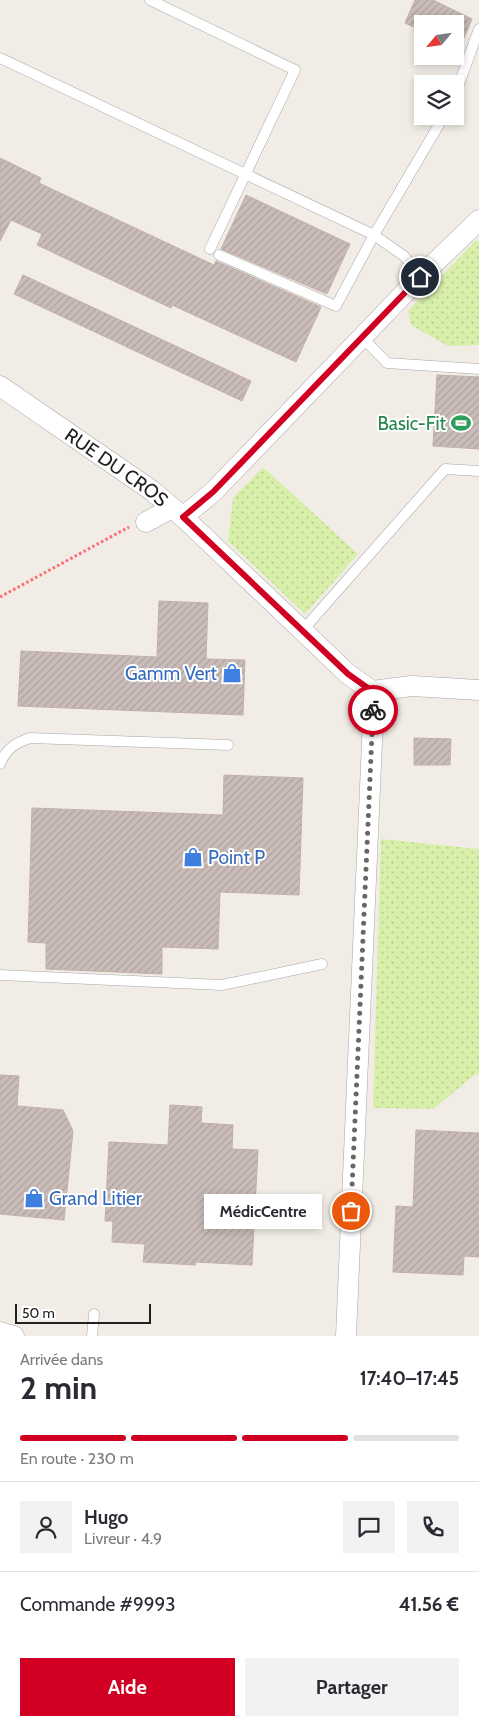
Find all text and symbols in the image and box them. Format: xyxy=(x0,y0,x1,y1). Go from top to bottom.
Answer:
north arrow xyxy=(414,15,464,65)
map controls xyxy=(414,15,464,125)
button: layers xyxy=(414,75,464,125)
pin xyxy=(399,256,441,298)
icon: home xyxy=(406,263,434,291)
place label: Basic-Fit xyxy=(377,412,447,435)
sports icon: Basic-Fit xyxy=(450,412,472,434)
street label: RUE DU CROS xyxy=(60,423,173,511)
place label: Gamm Vert xyxy=(125,662,218,685)
shop icon: Gamm Vert xyxy=(221,662,243,684)
courier xyxy=(348,685,398,735)
icon: bike xyxy=(359,696,387,724)
shop icon: Point P xyxy=(182,846,204,868)
place label: Point P xyxy=(208,846,265,869)
shop icon: Grand Litier xyxy=(23,1187,45,1209)
place label: Grand Litier xyxy=(49,1187,142,1210)
pin xyxy=(330,1190,372,1232)
callout: MédicCentre xyxy=(204,1194,321,1228)
icon: bag xyxy=(337,1197,365,1225)
text: MédicCentre xyxy=(220,1202,306,1221)
scale bar xyxy=(15,1301,151,1324)
text: 50 m xyxy=(22,1304,55,1322)
text: Arrivée dans xyxy=(20,1350,103,1369)
text: 17:40–17:45 xyxy=(360,1367,459,1390)
text: 2 min xyxy=(20,1368,97,1407)
text: En route · 230 m xyxy=(20,1449,134,1468)
button: person xyxy=(20,1501,72,1553)
button: chat xyxy=(343,1501,395,1553)
button: phone xyxy=(407,1501,459,1553)
text: Hugo xyxy=(84,1506,128,1529)
text: Livreur · 4.9 xyxy=(84,1529,162,1548)
text: Commande #9993 xyxy=(20,1593,176,1616)
text: 41.56 € xyxy=(399,1593,459,1616)
button: Aide xyxy=(20,1658,235,1716)
button: Partager xyxy=(245,1658,459,1716)

